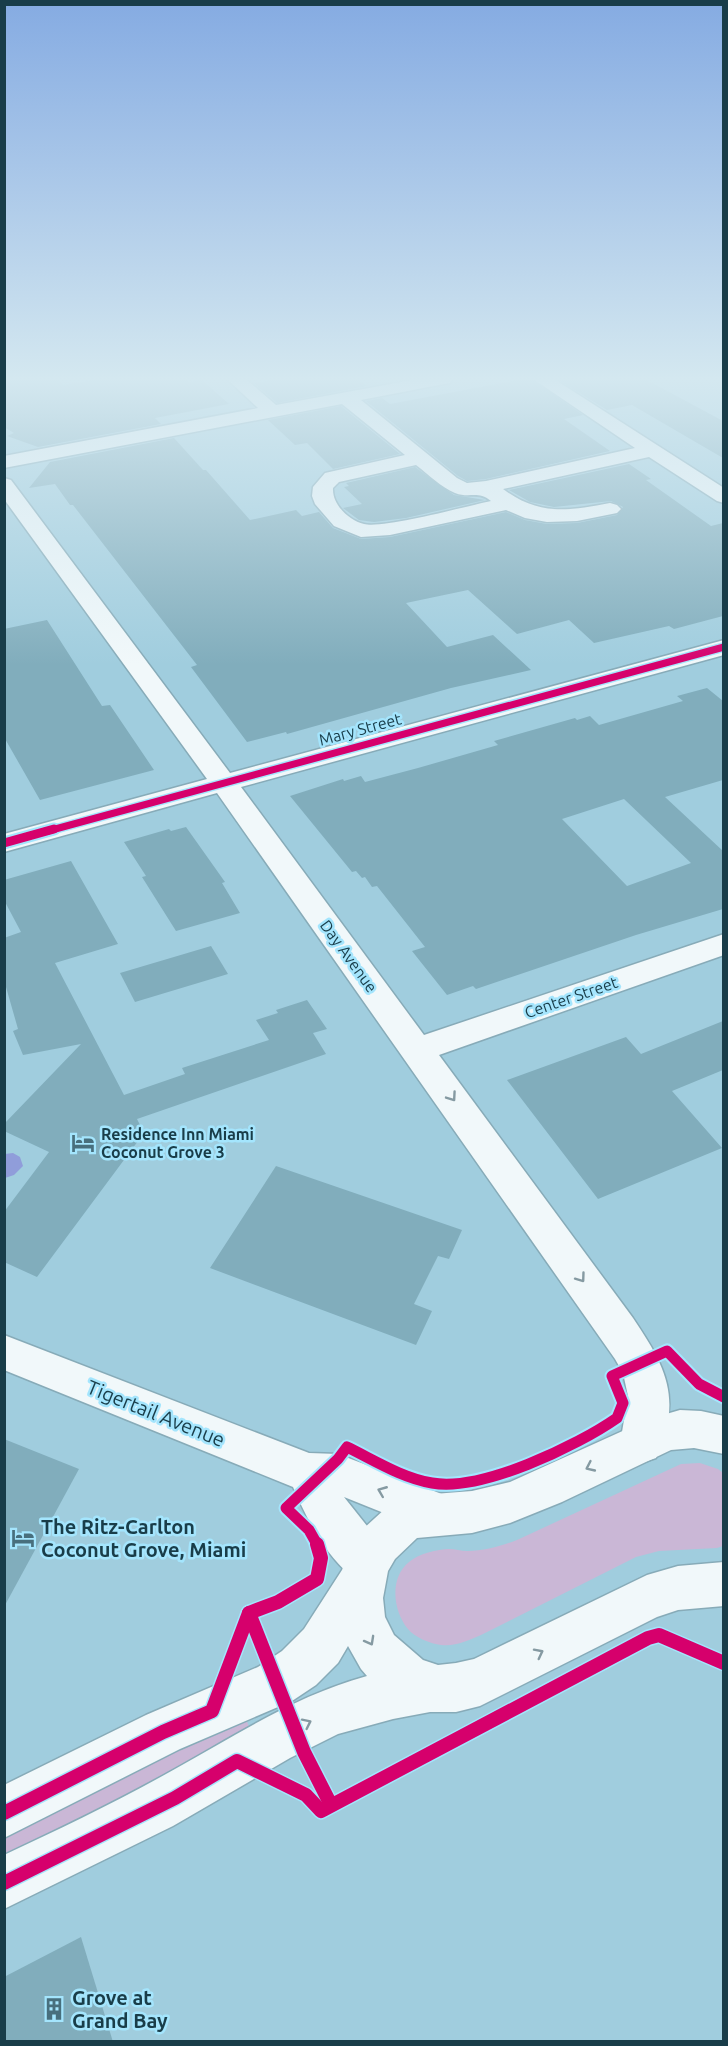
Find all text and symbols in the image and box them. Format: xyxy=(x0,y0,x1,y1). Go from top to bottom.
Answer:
street label: Mary Street xyxy=(317,709,404,749)
street label: Day Avenue xyxy=(317,916,381,996)
street label: Center Street xyxy=(522,972,621,1021)
one-way arrow xyxy=(445,1091,456,1102)
place label: Residence Inn Miami Coconut Grove 3 xyxy=(101,1125,254,1161)
hotel icon: Residence Inn Miami Coconut Grove 3 xyxy=(70,1130,96,1156)
one-way arrow xyxy=(574,1271,585,1282)
street label: Tigertail Avenue xyxy=(84,1375,228,1451)
one-way arrow xyxy=(586,1460,597,1472)
one-way arrow xyxy=(377,1486,388,1498)
place label: The Ritz-Carlton Coconut Grove, Miami xyxy=(41,1515,246,1561)
hotel icon: The Ritz-Carlton Coconut Grove, Miami xyxy=(10,1525,36,1551)
one-way arrow xyxy=(363,1635,374,1645)
one-way arrow xyxy=(532,1649,543,1660)
one-way arrow xyxy=(301,1719,311,1730)
place label: Grove at Grand Bay xyxy=(72,1986,168,2032)
building icon: Grove at Grand Bay xyxy=(41,1996,67,2022)

